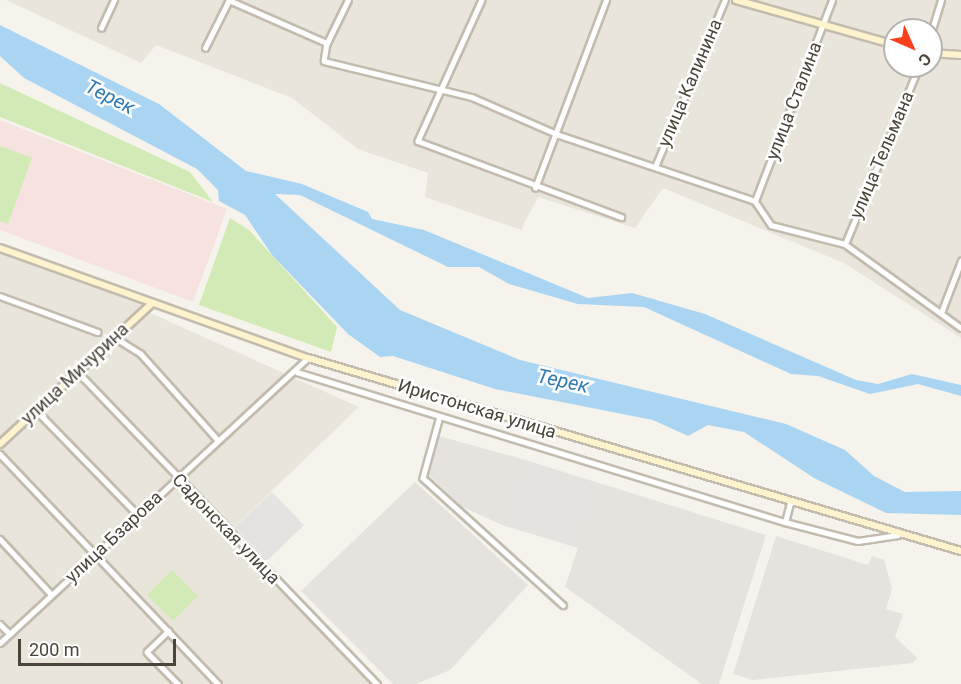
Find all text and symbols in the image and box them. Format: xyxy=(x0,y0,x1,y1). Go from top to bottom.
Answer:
street label: улица Калинина xyxy=(653,16,727,150)
north arrow xyxy=(883,18,943,78)
street label: улица Сталина xyxy=(762,39,826,163)
text: С xyxy=(914,49,935,70)
water label: Терек xyxy=(81,74,139,120)
street label: улица Тельмана xyxy=(845,88,919,222)
street label: улица Мичурина xyxy=(17,319,133,429)
water label: Терек xyxy=(535,364,591,398)
street label: Иристонская улица xyxy=(395,375,559,443)
street label: Садонская улица xyxy=(168,469,284,589)
street label: улица Бзарова xyxy=(61,487,167,587)
scale bar xyxy=(21,627,178,665)
text: 200 m xyxy=(29,639,80,660)

